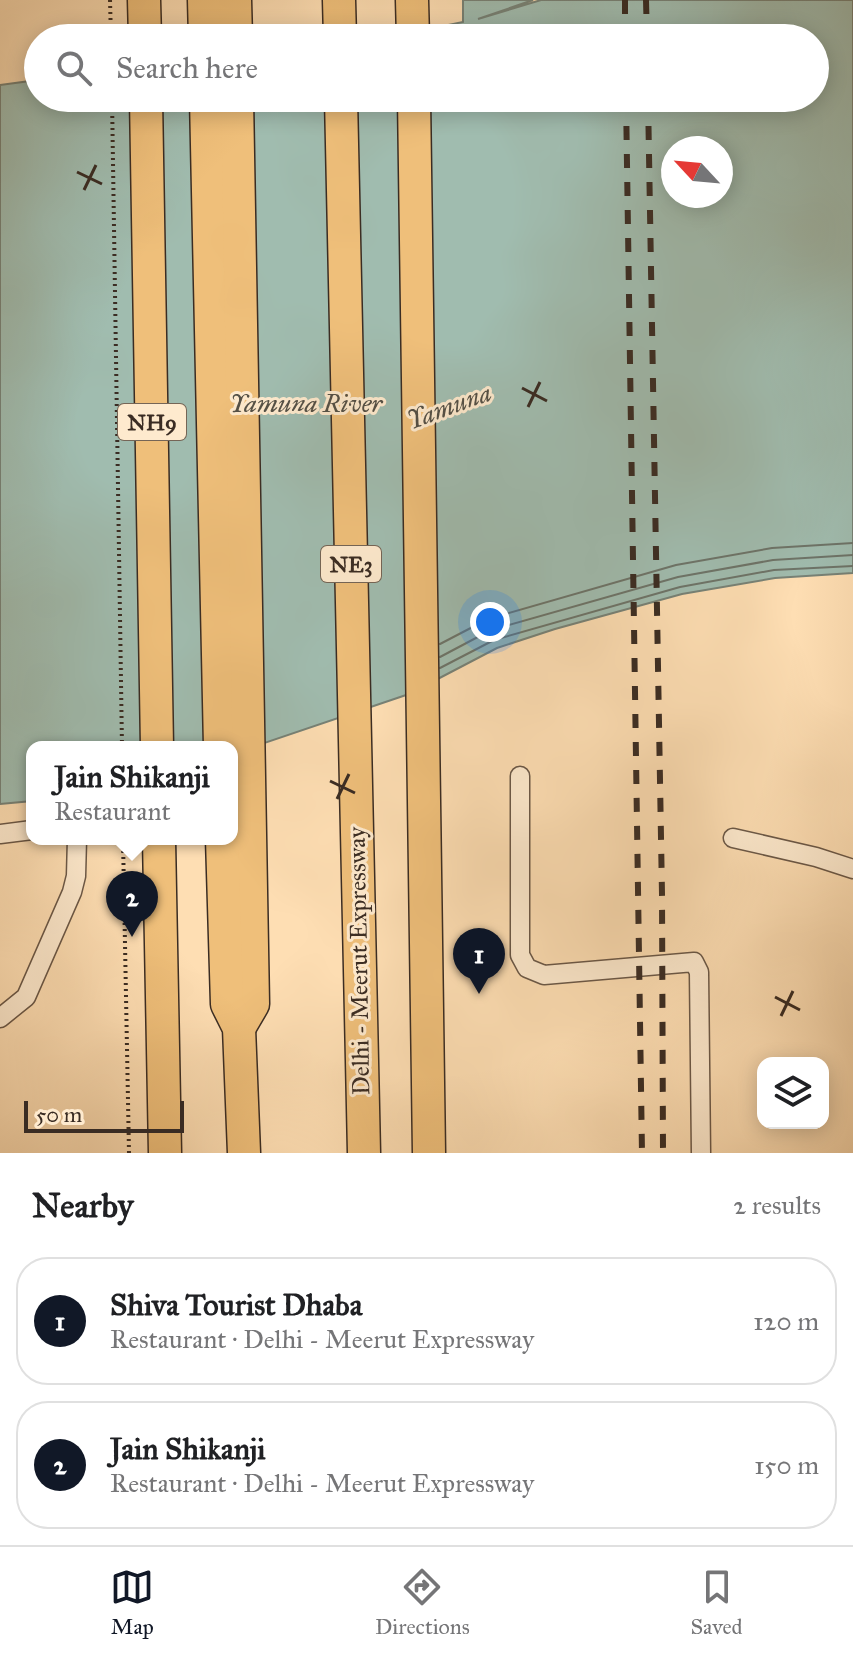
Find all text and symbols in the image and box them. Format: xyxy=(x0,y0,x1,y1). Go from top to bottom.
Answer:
search box xyxy=(24,24,829,112)
icon: search xyxy=(52,46,96,90)
text: Search here xyxy=(116,50,258,86)
north arrow xyxy=(661,136,733,208)
water label: Yamuna xyxy=(402,376,496,436)
water label: Yamuna River xyxy=(230,387,383,419)
road number: NH9 xyxy=(118,404,186,440)
road number: NE3 xyxy=(321,546,381,582)
your location xyxy=(470,602,510,642)
popup xyxy=(26,741,238,845)
text: Jain Shikanji xyxy=(54,759,210,795)
text: Restaurant xyxy=(54,795,171,827)
street label: Delhi - Meerut Expressway xyxy=(342,826,376,1095)
pin: 2 xyxy=(106,871,158,937)
pin: 1 xyxy=(453,928,505,994)
map controls xyxy=(757,1057,829,1129)
button: layers xyxy=(757,1057,829,1129)
scale bar xyxy=(24,1097,184,1133)
text: 50 m xyxy=(36,1101,82,1128)
text: Nearby xyxy=(32,1185,134,1226)
text: 2 results xyxy=(733,1189,821,1221)
text: Shiva Tourist Dhaba xyxy=(110,1287,362,1323)
text: 1 xyxy=(55,1305,65,1337)
text: 120 m xyxy=(753,1305,819,1337)
text: Restaurant · Delhi - Meerut Expressway xyxy=(110,1323,534,1355)
text: Jain Shikanji xyxy=(110,1431,266,1467)
text: 2 xyxy=(54,1449,66,1481)
text: 150 m xyxy=(754,1449,819,1481)
text: Restaurant · Delhi - Meerut Expressway xyxy=(110,1467,534,1499)
tab: Map xyxy=(110,1565,154,1640)
tab: Directions xyxy=(375,1565,470,1640)
tab: Saved xyxy=(690,1565,743,1640)

